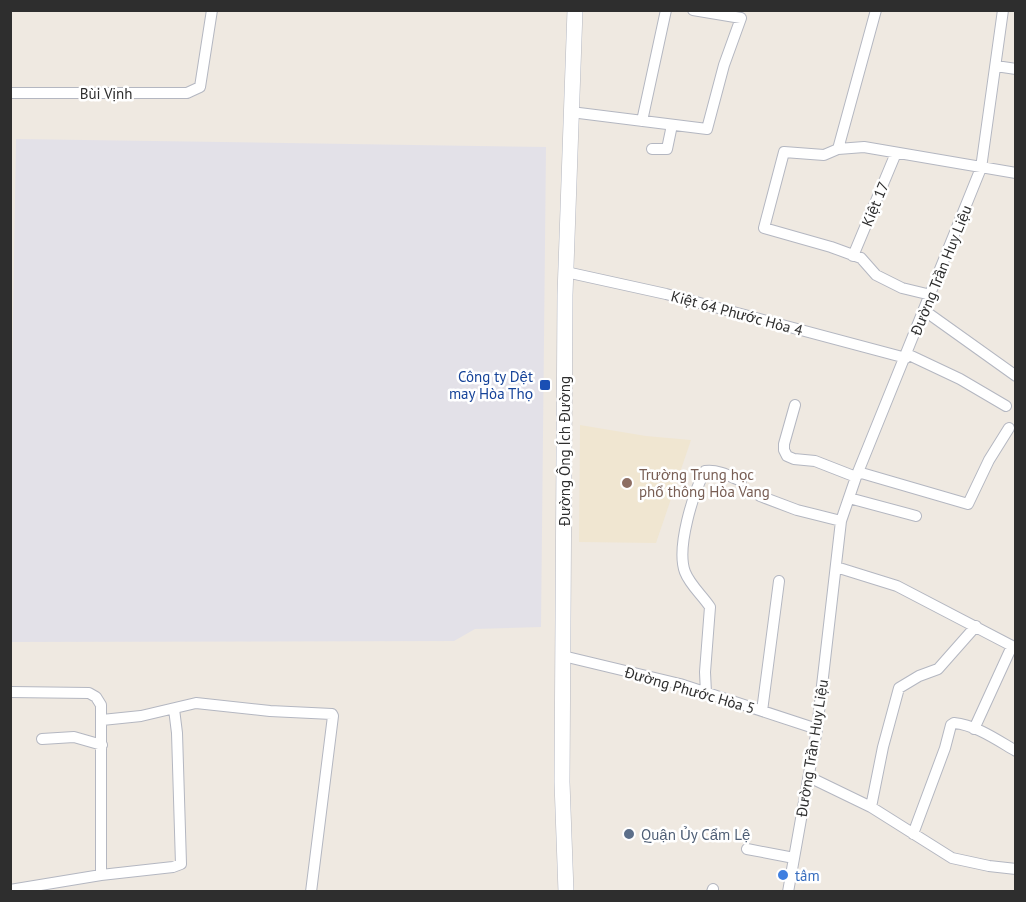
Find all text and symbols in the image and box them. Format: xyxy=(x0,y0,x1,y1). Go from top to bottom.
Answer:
street label: Bùi Vịnh xyxy=(80,84,132,103)
street label: Kiệt 17 xyxy=(857,179,893,229)
street label: Đường Trần Huy Liệu xyxy=(906,202,976,339)
street label: Kiệt 64 Phước Hòa 4 xyxy=(669,286,805,340)
place label: Công ty Dệt may Hòa Thọ xyxy=(449,367,533,403)
street label: Đường Ông Ích Đường xyxy=(555,376,574,527)
marker: Công ty Dệt may Hòa Thọ xyxy=(538,378,552,392)
place label: Trường Trung học phổ thông Hòa Vang xyxy=(639,465,770,501)
marker: Trường Trung học phổ thông Hòa Vang xyxy=(620,476,634,490)
street label: Đường Phước Hòa 5 xyxy=(622,662,757,718)
street label: Đường Trần Huy Liệu xyxy=(792,678,832,819)
place label: Quận Ủy Cẩm Lệ xyxy=(641,825,750,844)
marker: Quận Ủy Cẩm Lệ xyxy=(622,827,636,841)
place label: tâm xyxy=(795,866,820,885)
marker: tâm xyxy=(776,868,790,882)

